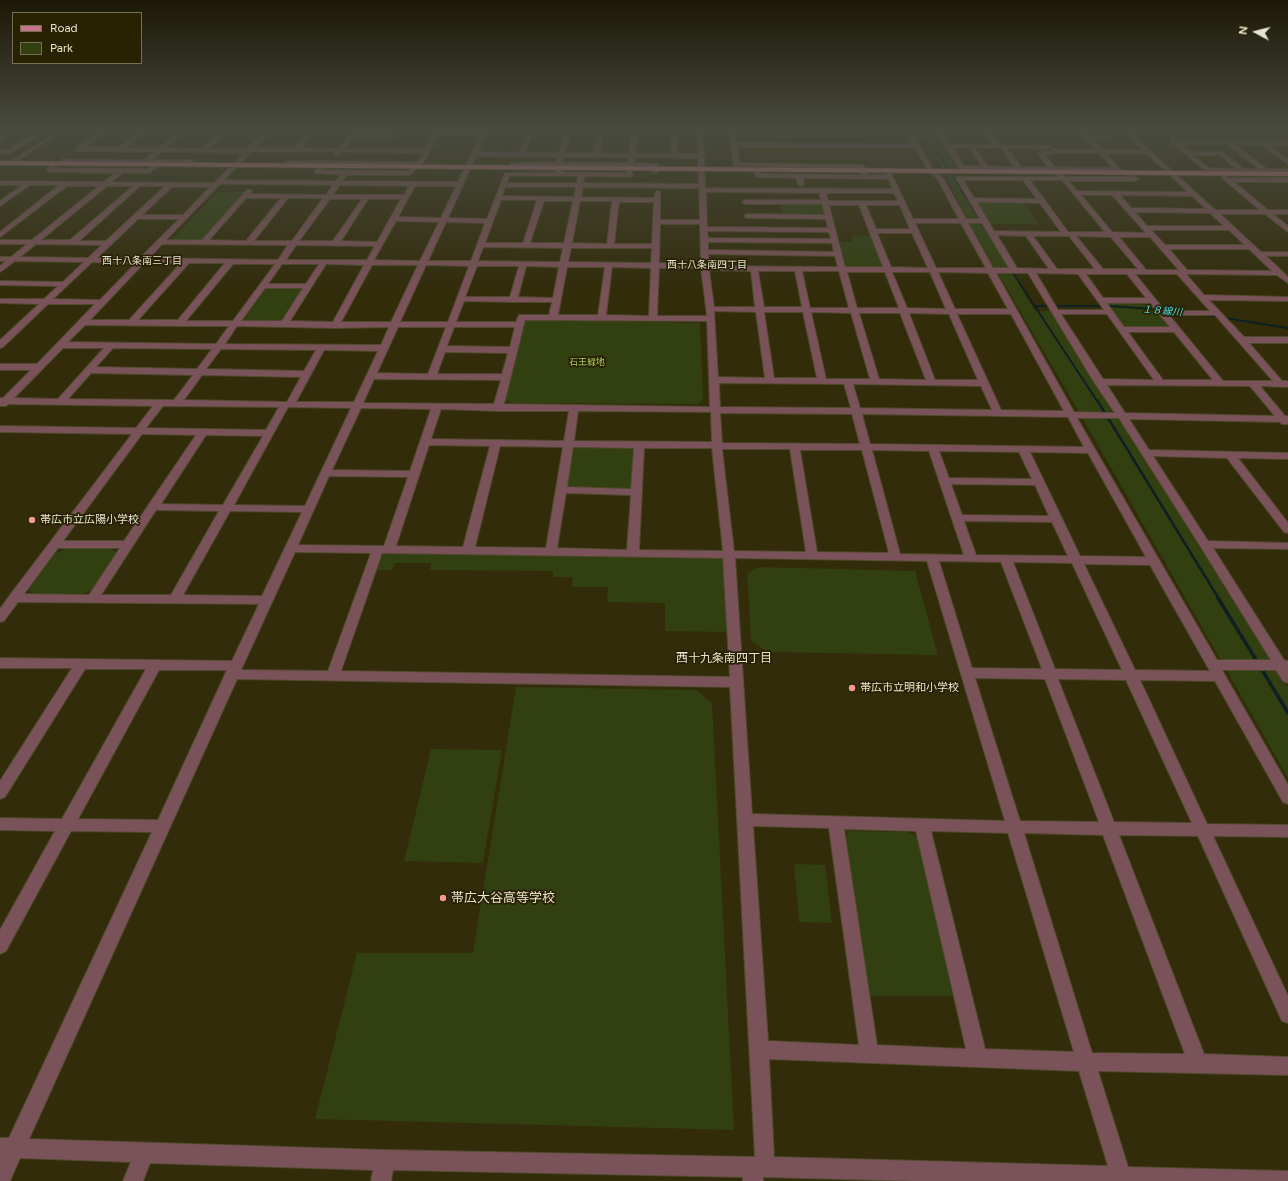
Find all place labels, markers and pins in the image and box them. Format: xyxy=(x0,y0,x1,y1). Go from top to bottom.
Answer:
place label: 帯広市立広陽小学校 xyxy=(40,513,139,527)
marker: 帯広市立広陽小学校 xyxy=(27,515,37,525)
place label: 帯広市立明和小学校 xyxy=(860,681,959,695)
marker: 帯広市立明和小学校 xyxy=(847,683,857,693)
place label: 帯広大谷高等学校 xyxy=(451,890,555,906)
marker: 帯広大谷高等学校 xyxy=(438,893,448,903)

